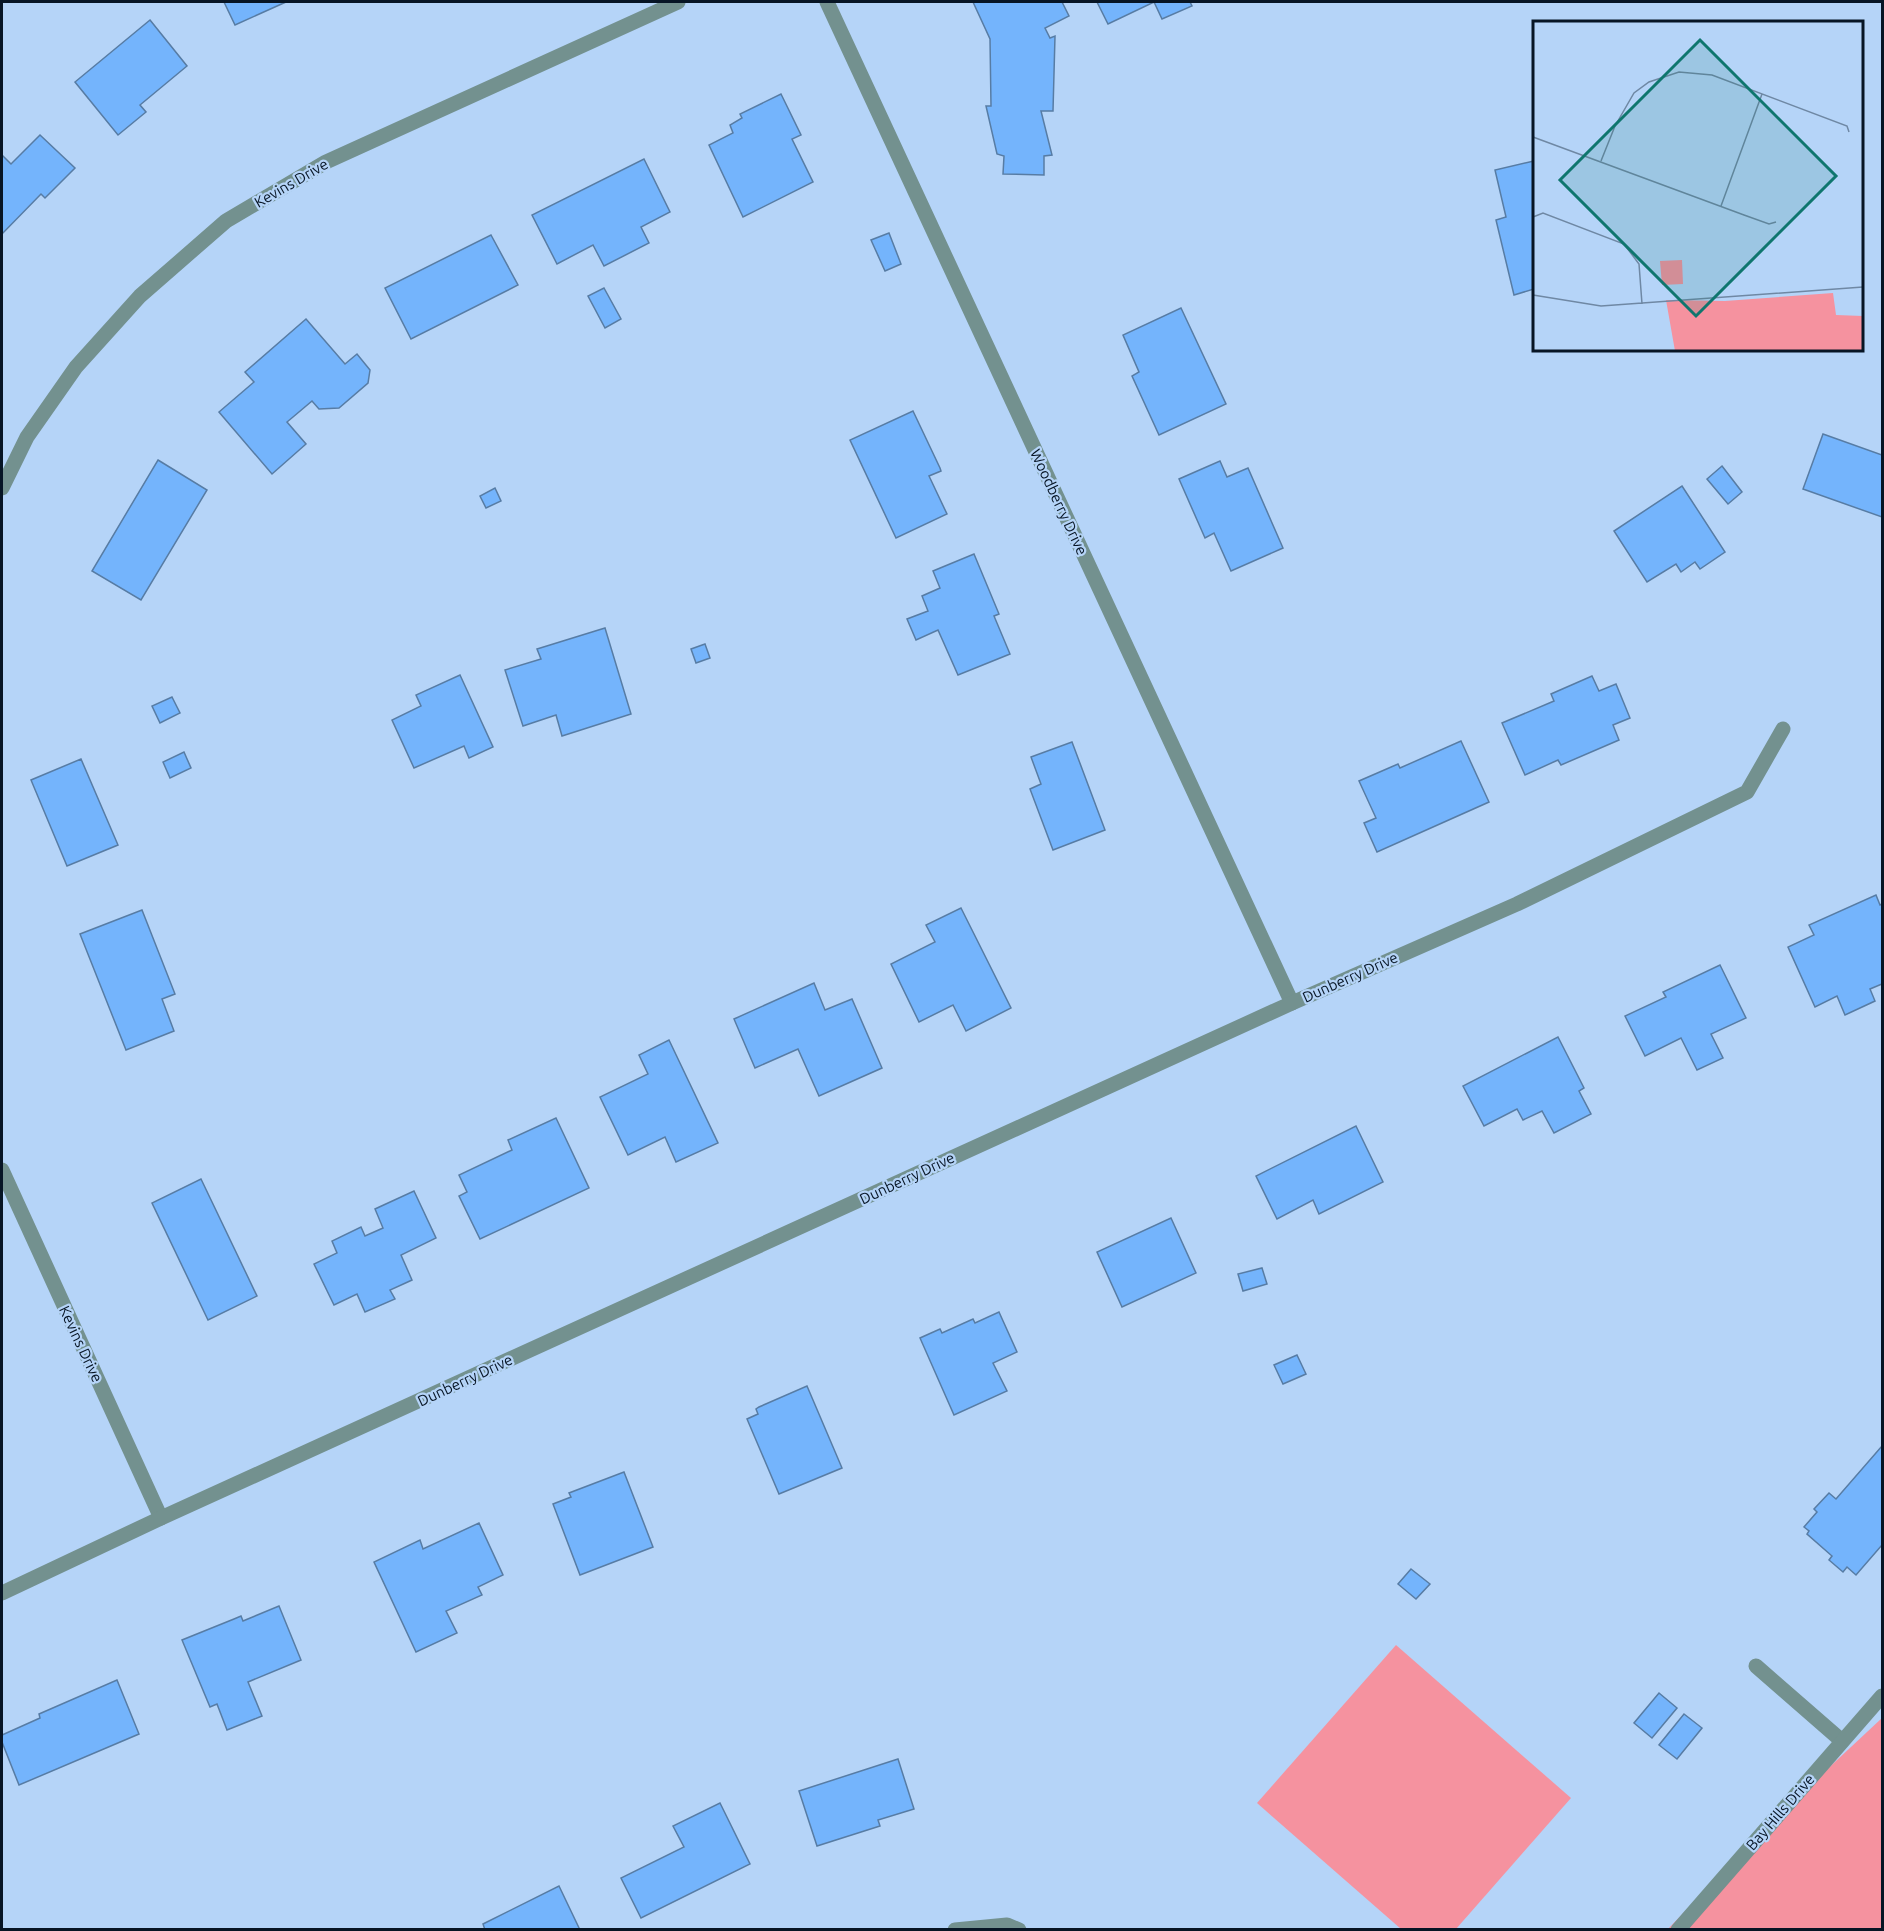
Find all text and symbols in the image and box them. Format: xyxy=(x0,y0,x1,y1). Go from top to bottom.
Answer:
inset map xyxy=(1533,21,1863,351)
street label: Kevins Drive xyxy=(251,155,331,211)
street label: Woodberry Drive xyxy=(1027,446,1091,558)
street label: Dunberry Drive xyxy=(1300,948,1400,1006)
street label: Dunberry Drive xyxy=(857,1149,957,1207)
street label: Kevins Drive xyxy=(56,1303,106,1385)
street label: Dunberry Drive xyxy=(415,1351,515,1409)
street label: Bay Hills Drive xyxy=(1742,1770,1818,1854)

